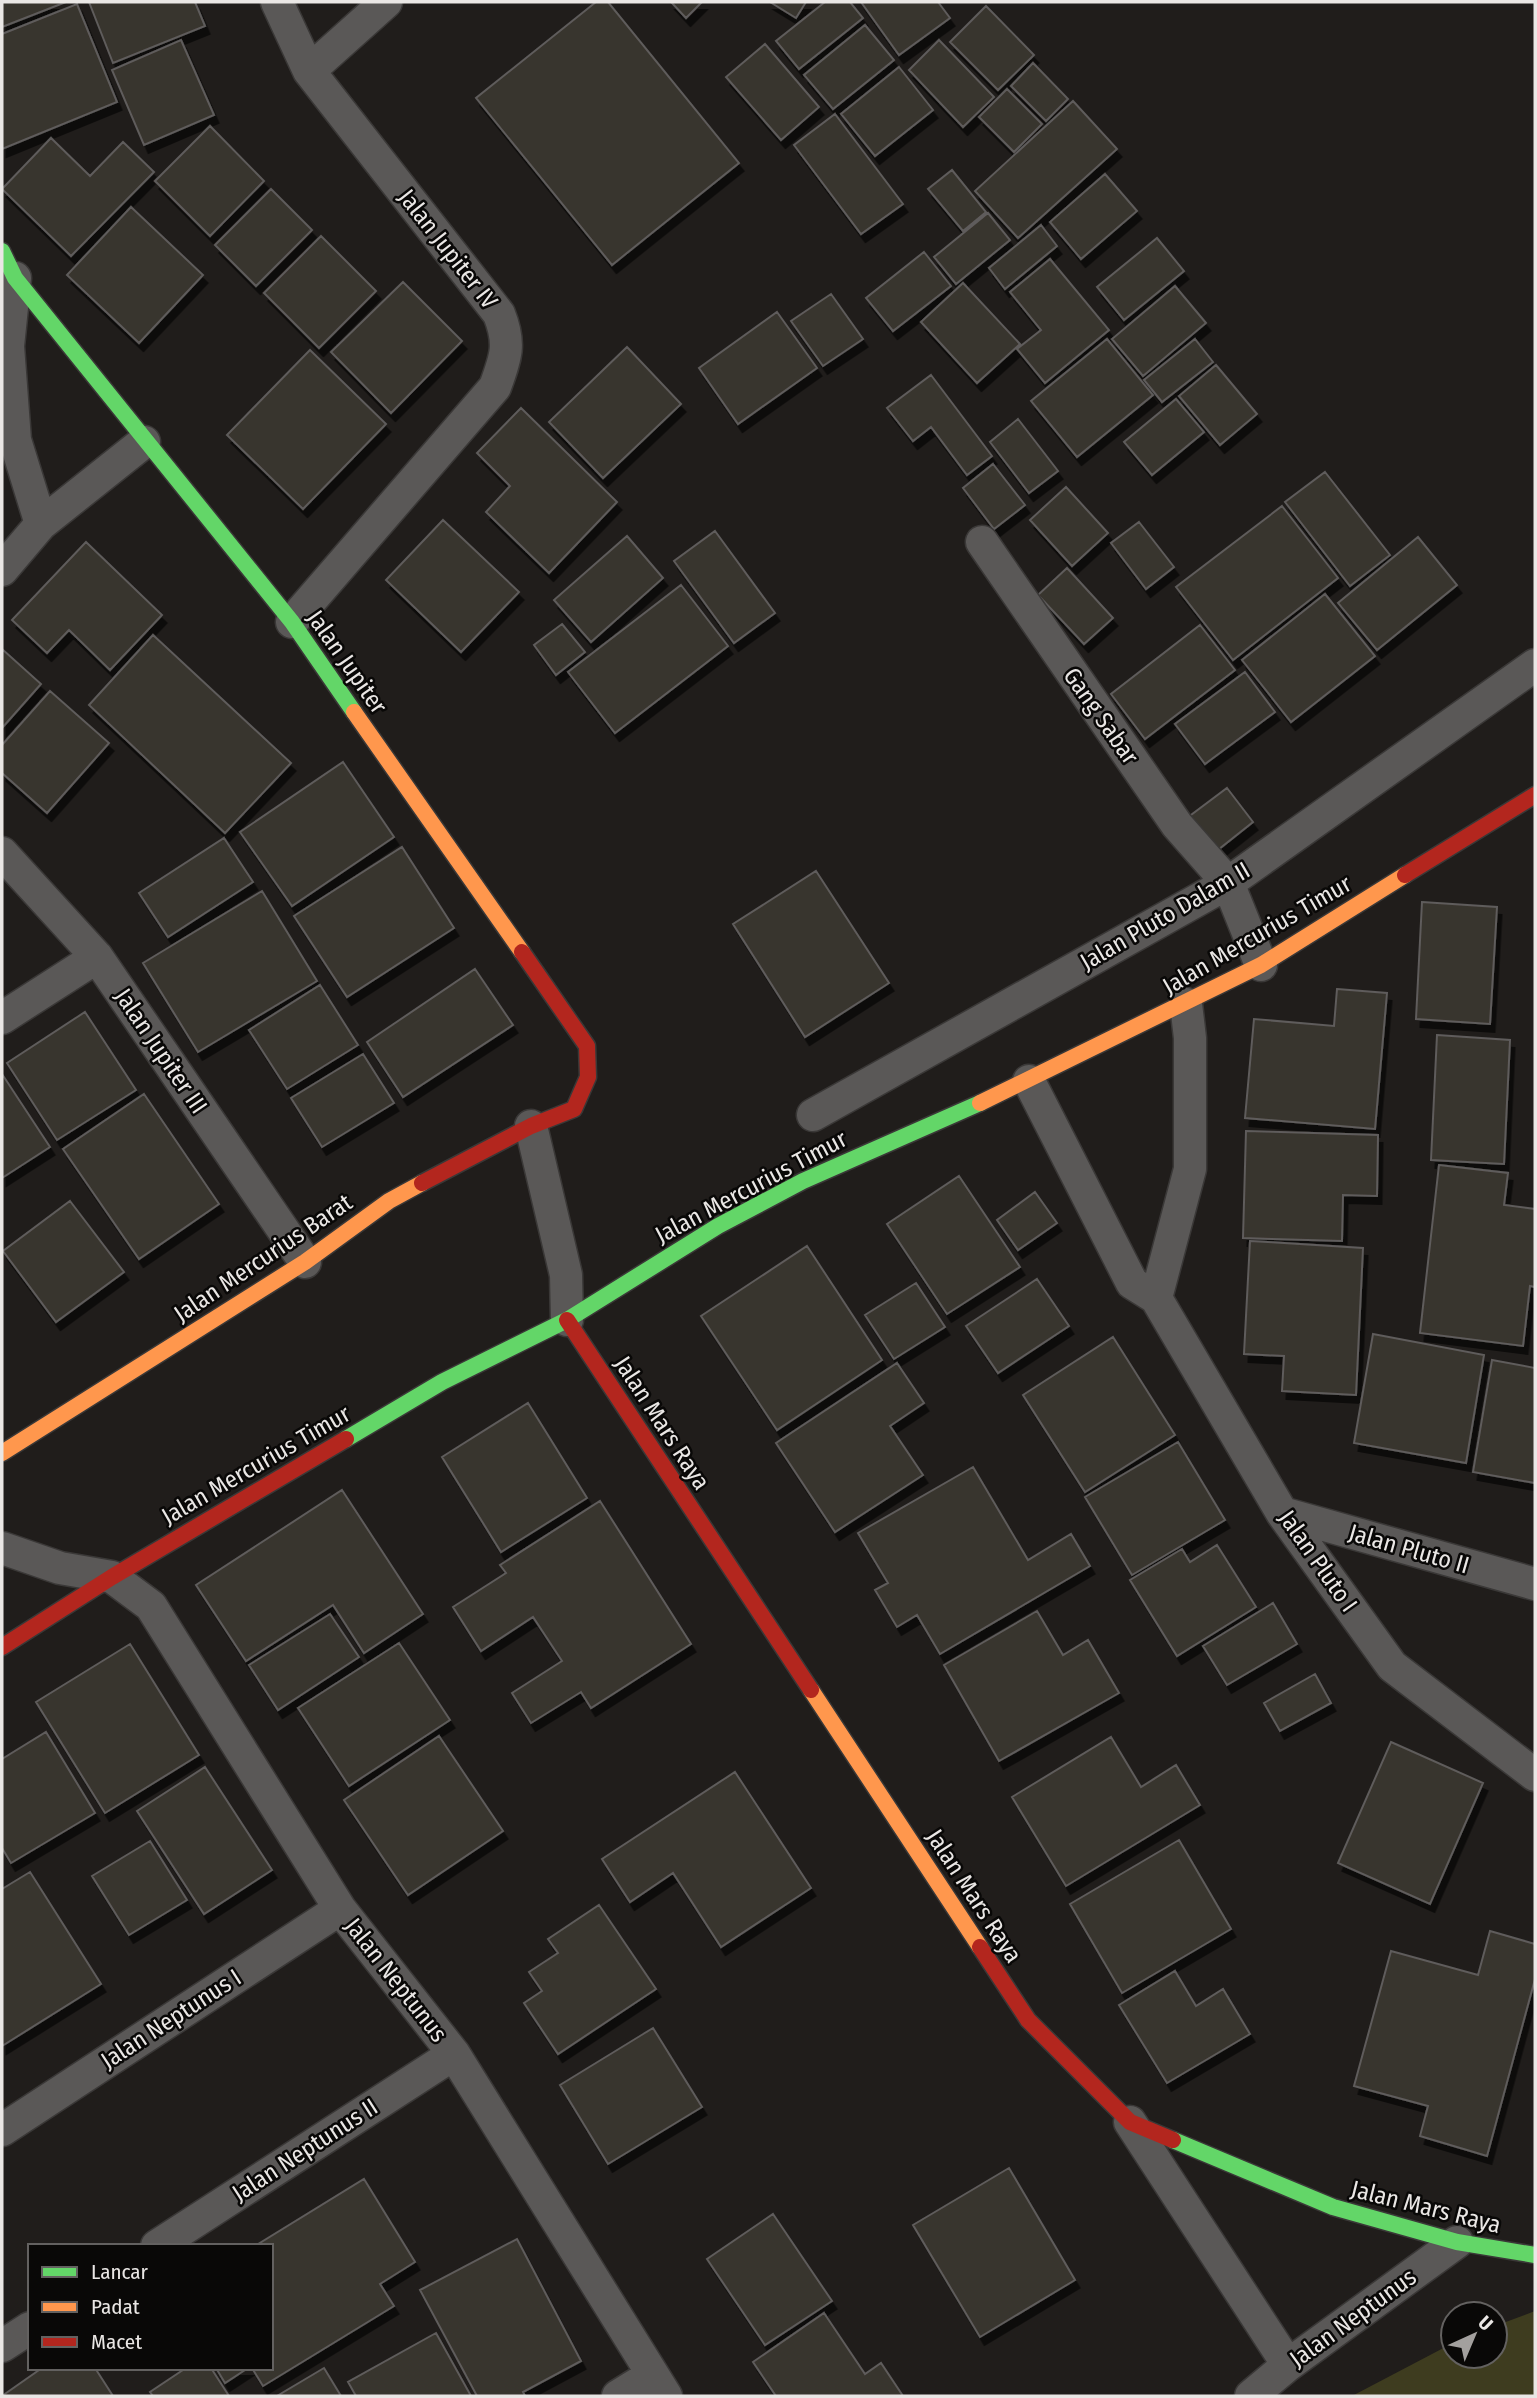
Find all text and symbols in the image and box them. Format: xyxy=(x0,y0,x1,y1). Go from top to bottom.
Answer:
street label: Jalan Jupiter IV xyxy=(393,184,504,315)
street label: Jalan Jupiter xyxy=(301,605,393,720)
street label: Gang Sabar xyxy=(1058,662,1145,770)
street label: Jalan Pluto Dalam II xyxy=(1075,856,1255,976)
street label: Jalan Mercurius Timur xyxy=(1158,869,1357,1000)
street label: Jalan Jupiter III xyxy=(109,983,213,1119)
street label: Jalan Mercurius Timur xyxy=(650,1124,852,1249)
street label: Jalan Mercurius Barat xyxy=(169,1188,357,1328)
street label: Jalan Mars Raya xyxy=(608,1351,716,1495)
street label: Jalan Mercurius Timur xyxy=(157,1399,356,1530)
street label: Jalan Pluto I xyxy=(1273,1505,1363,1617)
street label: Jalan Pluto II xyxy=(1346,1518,1472,1580)
street label: Jalan Mars Raya xyxy=(920,1824,1028,1968)
street label: Jalan Neptunus xyxy=(339,1913,453,2047)
street label: Jalan Neptunus I xyxy=(96,1963,246,2075)
street label: Jalan Neptunus II xyxy=(227,2093,383,2207)
street label: Jalan Mars Raya xyxy=(1348,2175,1504,2239)
legend xyxy=(28,2244,273,2370)
text: Lancar xyxy=(91,2259,149,2285)
street label: Jalan Neptunus xyxy=(1284,2263,1422,2373)
text: Padat xyxy=(91,2294,140,2320)
north arrow xyxy=(1439,2300,1509,2370)
text: U xyxy=(1473,2311,1497,2335)
text: Macet xyxy=(91,2329,142,2355)

